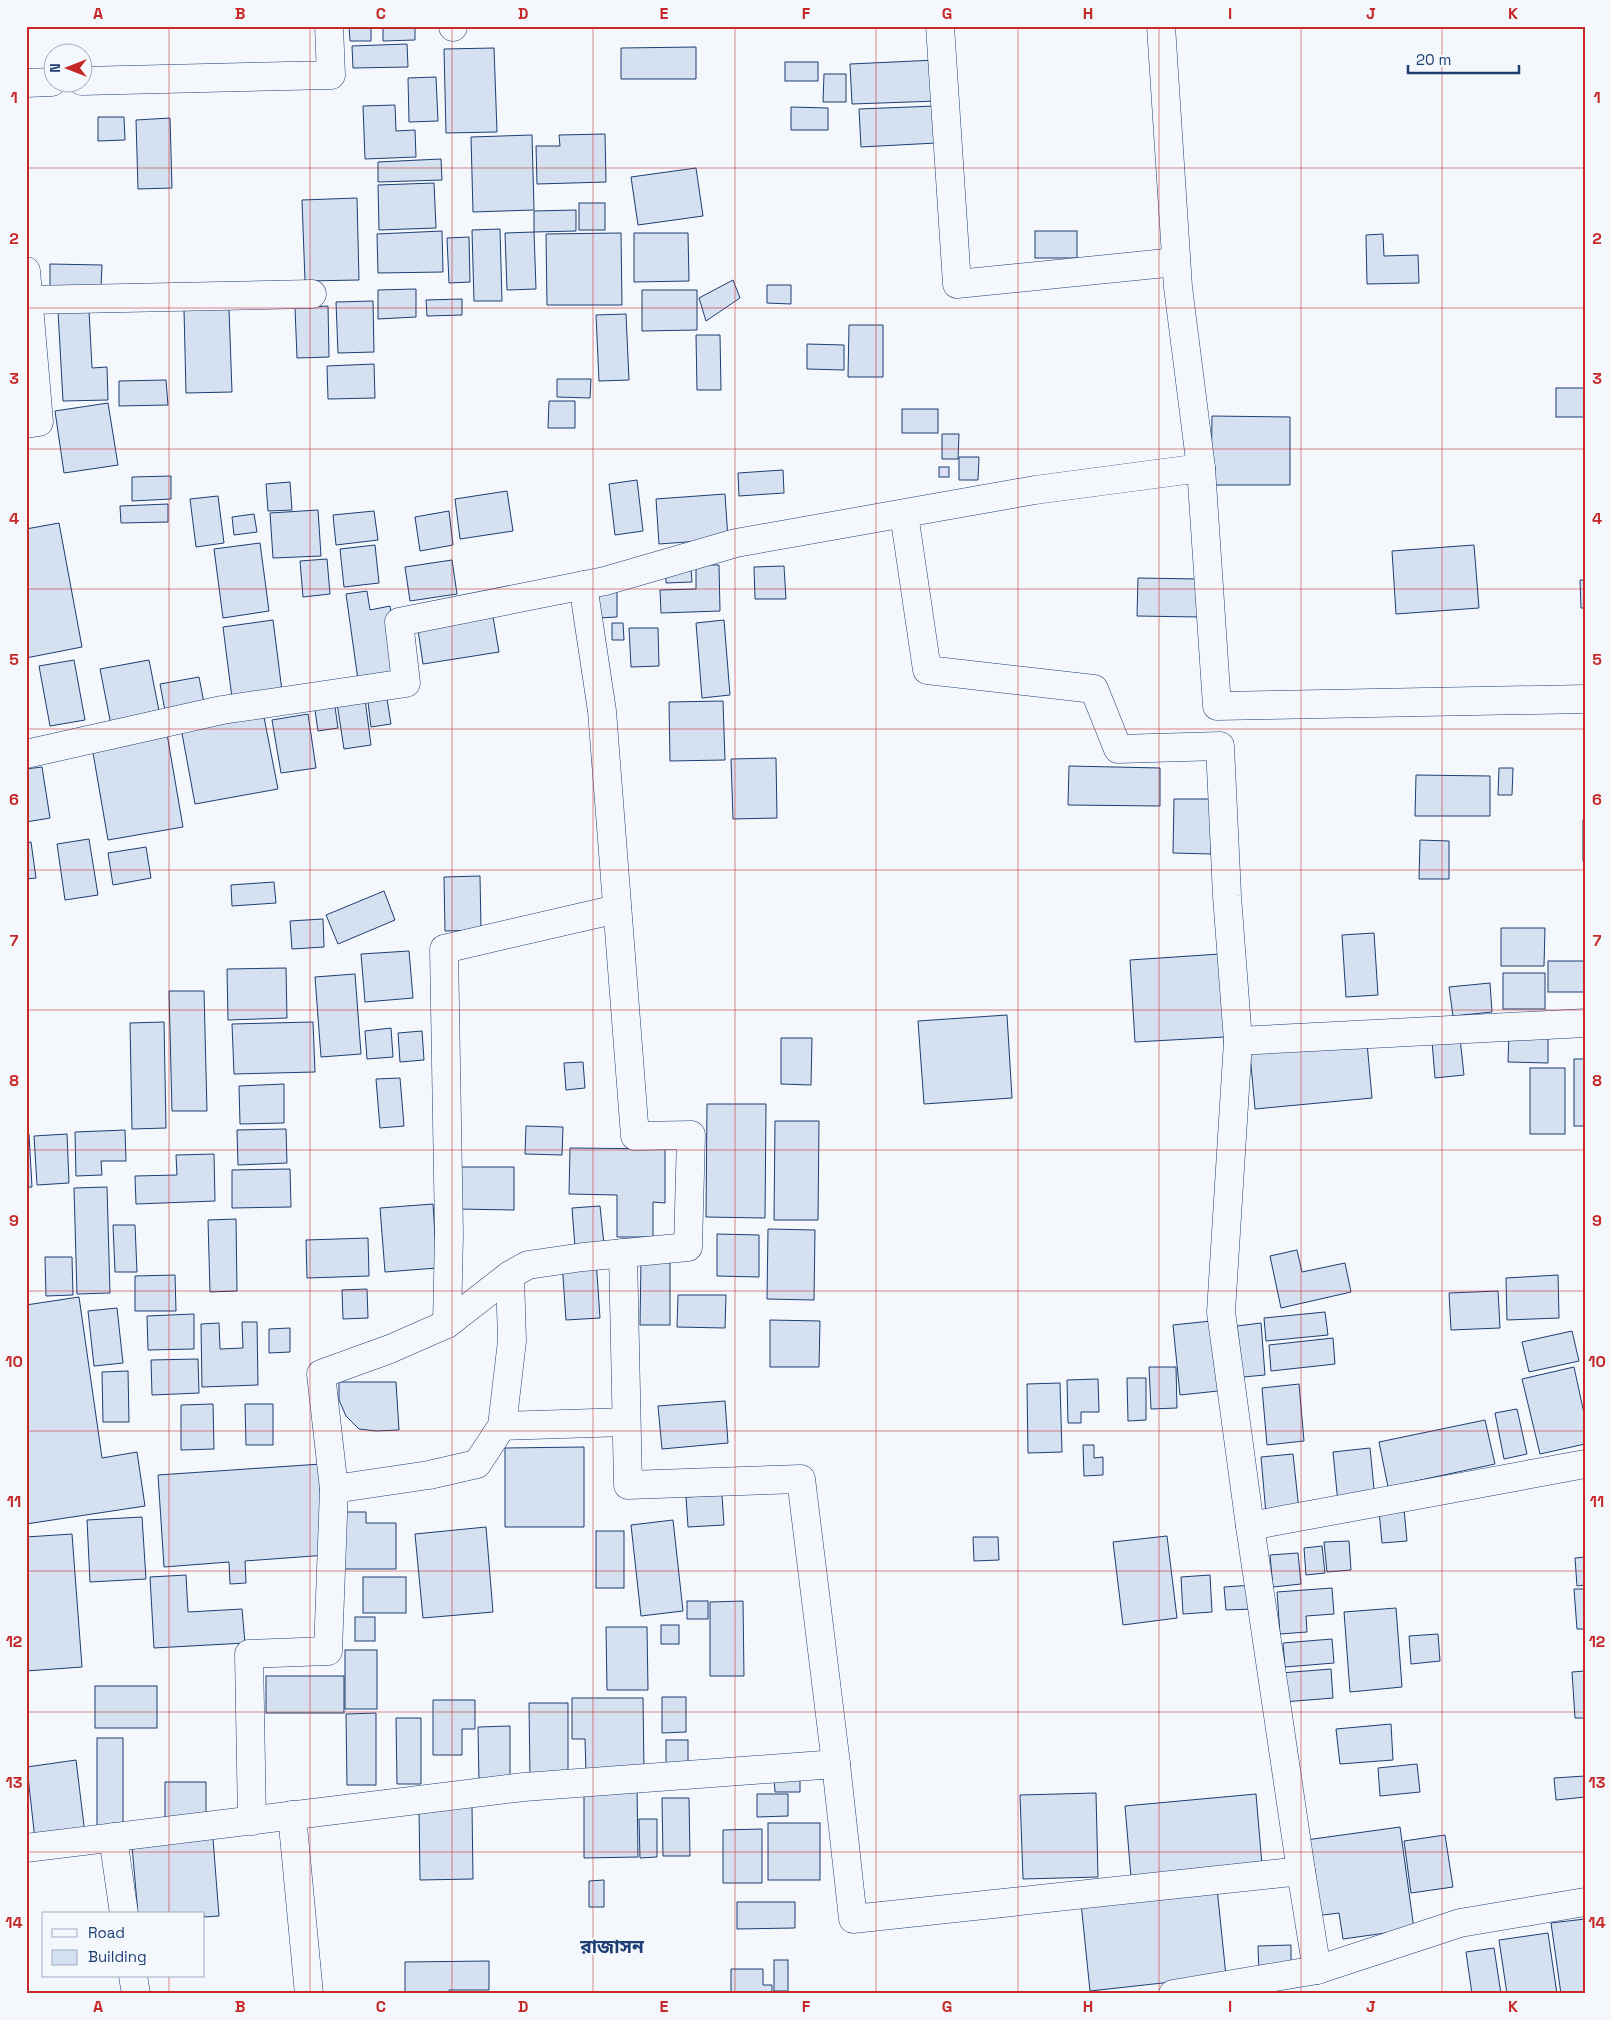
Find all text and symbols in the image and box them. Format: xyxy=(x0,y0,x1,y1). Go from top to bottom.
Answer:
text: A xyxy=(93,3,103,24)
text: B xyxy=(235,3,245,24)
text: C xyxy=(376,3,386,24)
text: D xyxy=(518,3,528,24)
text: E xyxy=(660,3,669,24)
text: F xyxy=(802,3,811,24)
text: G xyxy=(942,3,952,24)
text: H xyxy=(1083,3,1093,24)
text: I xyxy=(1228,3,1232,24)
text: J xyxy=(1366,3,1376,24)
text: K xyxy=(1508,3,1518,24)
north arrow xyxy=(42,42,92,92)
scale bar xyxy=(1408,42,1520,74)
text: 20 m xyxy=(1416,50,1451,69)
text: N xyxy=(46,63,64,73)
text: 1 xyxy=(10,87,18,108)
text: 1 xyxy=(1593,87,1601,108)
text: 2 xyxy=(9,228,19,249)
text: 2 xyxy=(1592,228,1602,249)
text: 3 xyxy=(9,368,19,389)
text: 3 xyxy=(1592,368,1602,389)
text: 4 xyxy=(9,508,19,529)
text: 4 xyxy=(1592,508,1602,529)
text: 5 xyxy=(9,649,19,670)
text: 5 xyxy=(1592,649,1602,670)
text: 6 xyxy=(9,789,19,810)
text: 6 xyxy=(1592,789,1602,810)
text: 7 xyxy=(10,930,19,951)
text: 7 xyxy=(1593,930,1602,951)
text: 8 xyxy=(9,1070,19,1091)
text: 8 xyxy=(1592,1070,1602,1091)
text: 9 xyxy=(9,1210,19,1231)
text: 9 xyxy=(1592,1210,1602,1231)
text: 10 xyxy=(5,1351,23,1372)
text: 10 xyxy=(1588,1351,1606,1372)
text: 11 xyxy=(7,1491,21,1512)
text: 11 xyxy=(1590,1491,1604,1512)
text: 12 xyxy=(6,1631,22,1652)
text: 12 xyxy=(1589,1631,1605,1652)
text: 13 xyxy=(6,1772,23,1793)
text: 13 xyxy=(1589,1772,1606,1793)
text: 14 xyxy=(5,1912,23,1933)
legend xyxy=(42,1912,205,1978)
text: 14 xyxy=(1588,1912,1606,1933)
text: Road xyxy=(88,1923,125,1942)
district label: রাজাসন xyxy=(579,1934,645,1959)
text: Building xyxy=(88,1947,147,1966)
text: A xyxy=(93,1996,103,2017)
text: B xyxy=(235,1996,245,2017)
text: C xyxy=(376,1996,386,2017)
text: D xyxy=(518,1996,528,2017)
text: E xyxy=(660,1996,669,2017)
text: F xyxy=(802,1996,811,2017)
text: G xyxy=(942,1996,952,2017)
text: H xyxy=(1083,1996,1093,2017)
text: I xyxy=(1228,1996,1232,2017)
text: J xyxy=(1366,1996,1376,2017)
text: K xyxy=(1508,1996,1518,2017)

